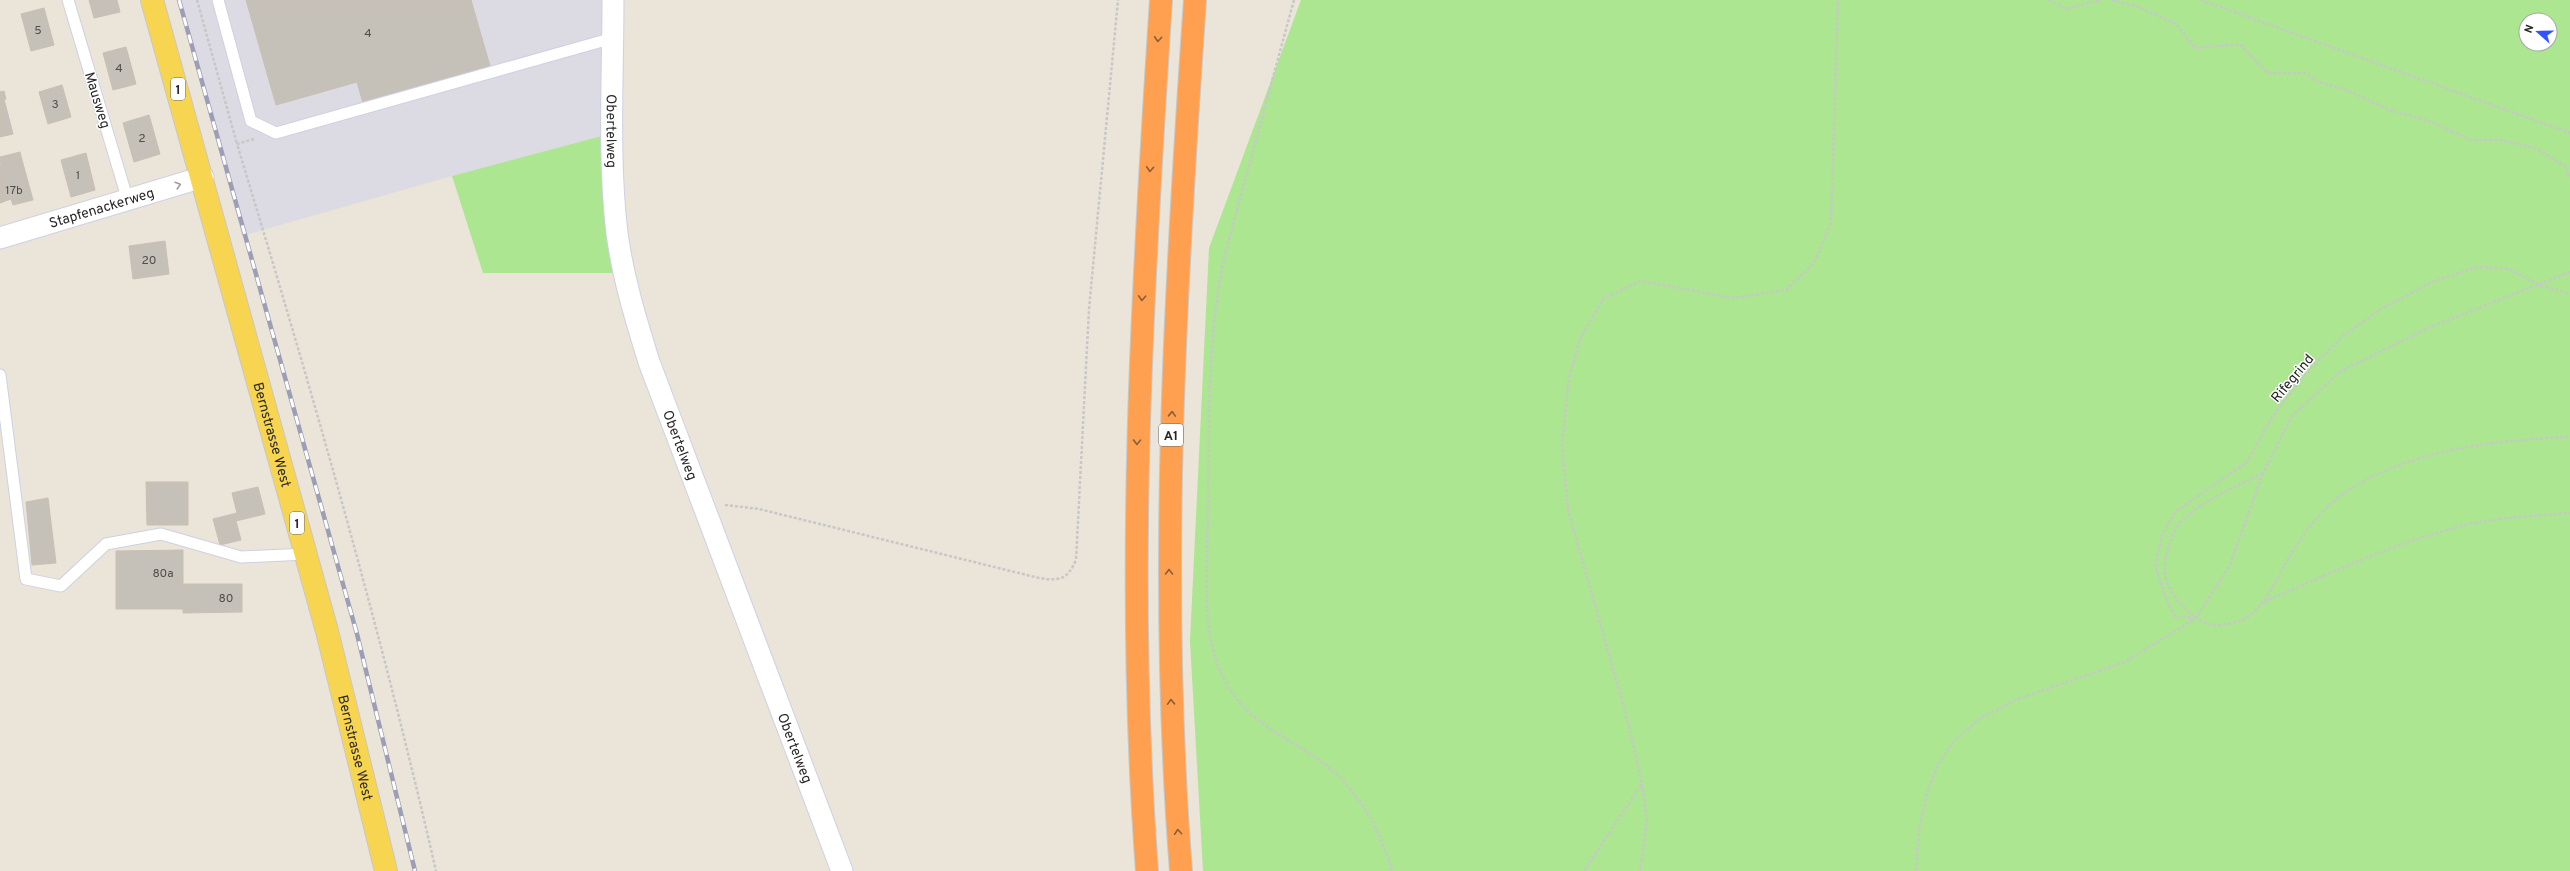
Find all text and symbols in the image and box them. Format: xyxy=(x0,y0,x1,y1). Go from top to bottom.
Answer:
north arrow xyxy=(2518,12,2558,52)
house number: 5 xyxy=(34,23,42,39)
text: N xyxy=(2522,23,2537,35)
house number: 4 xyxy=(364,26,372,42)
one-way arrow xyxy=(1154,36,1163,42)
house number: 4 xyxy=(115,61,123,77)
street label: Mausweg xyxy=(80,70,113,131)
road number: 1 xyxy=(171,78,185,100)
street label: Obertelweg xyxy=(602,94,619,168)
house number: 3 xyxy=(51,97,59,113)
house number: 2 xyxy=(138,131,146,147)
one-way arrow xyxy=(1145,166,1154,172)
house number: 1 xyxy=(76,168,80,184)
one-way arrow xyxy=(175,181,182,190)
house number: 17b xyxy=(5,183,23,199)
street label: Stapfenackerweg xyxy=(47,185,157,233)
house number: 20 xyxy=(141,253,157,269)
one-way arrow xyxy=(1138,295,1147,301)
street label: Rifegrind xyxy=(2268,351,2318,407)
street label: Bernstrasse West xyxy=(248,381,294,489)
street label: Obertelweg xyxy=(658,408,700,483)
one-way arrow xyxy=(1167,411,1176,417)
road number: A1 xyxy=(1159,424,1183,446)
one-way arrow xyxy=(1133,439,1141,445)
road number: 1 xyxy=(290,512,304,534)
house number: 80a xyxy=(152,566,174,582)
one-way arrow xyxy=(1165,569,1173,575)
house number: 80 xyxy=(219,591,233,607)
street label: Bernstrasse West xyxy=(333,693,375,803)
one-way arrow xyxy=(1167,699,1175,705)
street label: Obertelweg xyxy=(773,711,815,786)
one-way arrow xyxy=(1173,829,1182,835)

